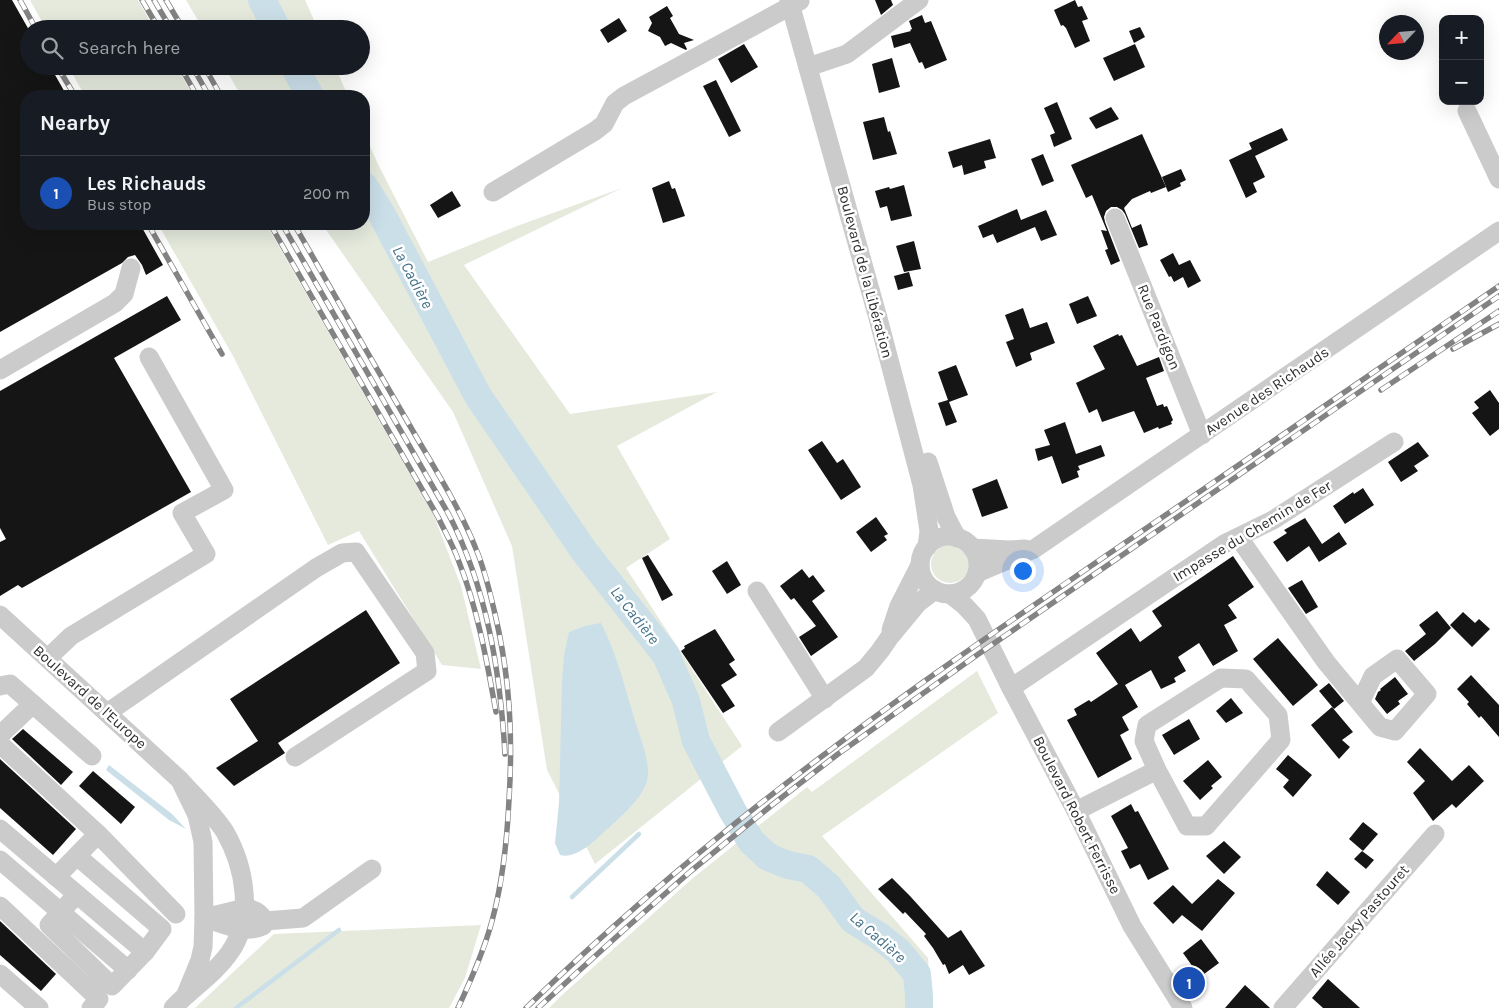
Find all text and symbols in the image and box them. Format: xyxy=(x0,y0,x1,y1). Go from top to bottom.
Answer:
north arrow xyxy=(1379,15,1424,60)
map controls xyxy=(1439,15,1484,105)
button: + xyxy=(1439,15,1484,60)
search box xyxy=(20,20,370,75)
icon: search xyxy=(38,34,66,62)
text: Search here xyxy=(78,37,180,59)
button: − xyxy=(1439,60,1484,105)
text: Nearby xyxy=(40,111,110,135)
text: Les Richauds xyxy=(87,173,206,195)
text: 1 xyxy=(53,184,59,203)
text: 200 m xyxy=(303,184,350,203)
street label: Boulevard de la Libération xyxy=(833,184,897,360)
text: Bus stop xyxy=(87,195,151,214)
water label: La Cadière xyxy=(389,242,438,312)
street label: Rue Pardigon xyxy=(1134,282,1184,372)
street label: Avenue des Richauds xyxy=(1202,343,1332,439)
street label: Impasse du Chemin de Fer xyxy=(1170,476,1335,585)
your location xyxy=(1010,558,1036,584)
water label: La Cadière xyxy=(606,582,664,648)
street label: Boulevard de l'Europe xyxy=(30,641,150,753)
street label: Boulevard Robert Ferrisse xyxy=(1029,733,1125,897)
street label: Allée Jacky Pastouret xyxy=(1305,861,1413,981)
water label: La Cadière xyxy=(846,907,910,967)
pin: 1 xyxy=(1173,964,1205,1002)

